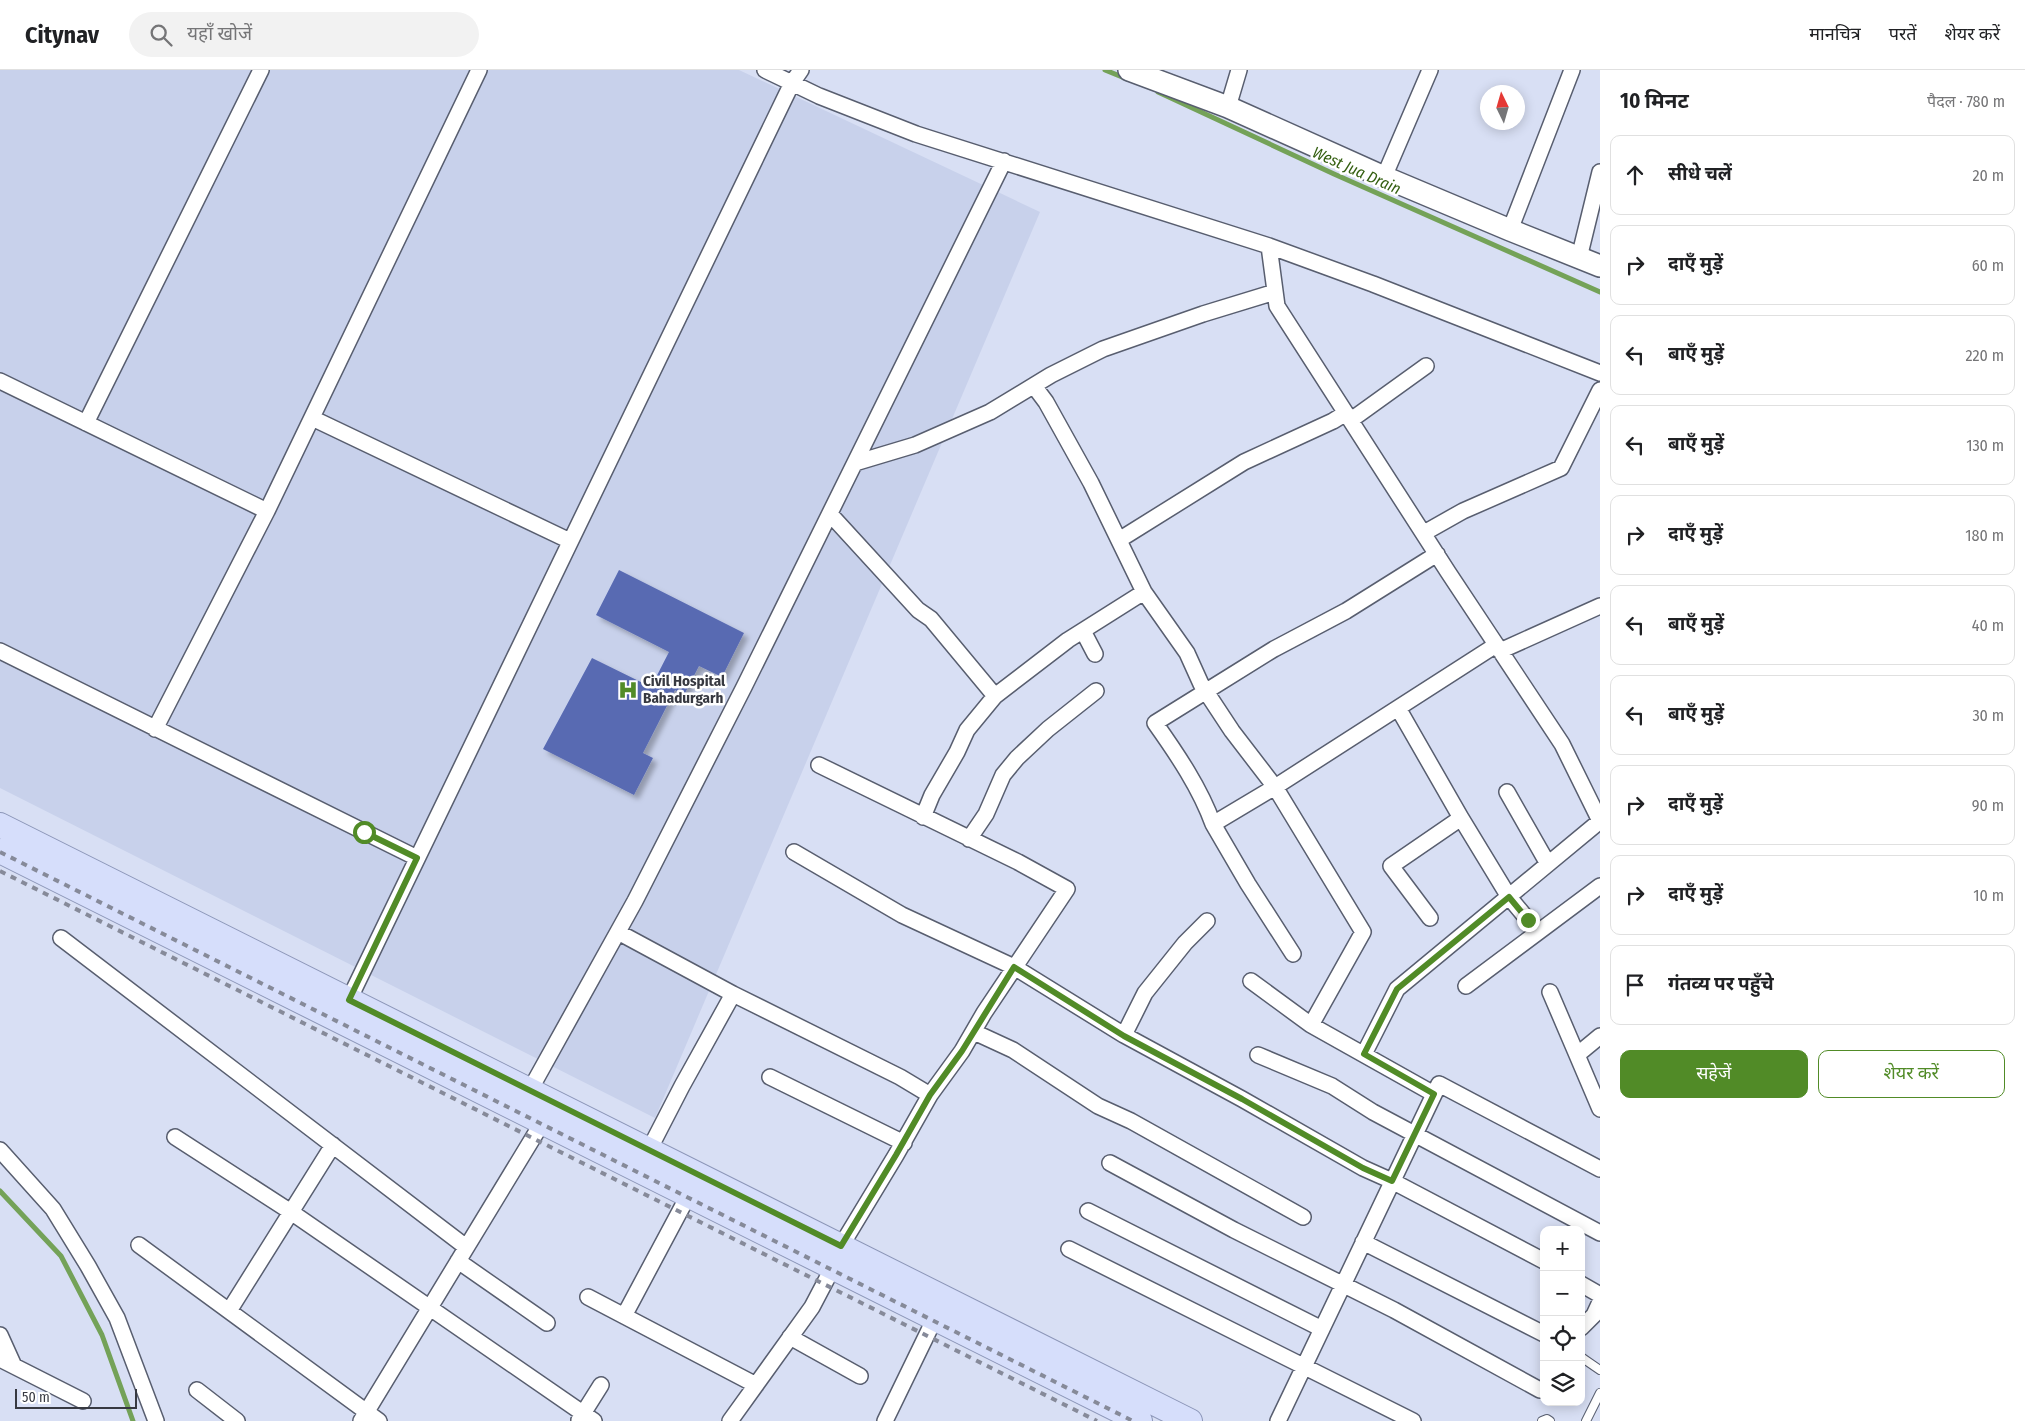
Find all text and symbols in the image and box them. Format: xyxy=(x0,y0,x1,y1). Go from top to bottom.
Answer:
search box xyxy=(129,12,479,57)
text: Citynav xyxy=(25,21,99,49)
icon: search xyxy=(147,21,175,49)
text: यहाँ खोजें xyxy=(187,22,252,45)
text: मानचित्र xyxy=(1809,23,1861,45)
text: परतें xyxy=(1889,23,1917,45)
text: शेयर करें xyxy=(1945,23,2000,45)
north arrow xyxy=(1480,85,1525,130)
text: 10 मिनट xyxy=(1620,88,1689,114)
text: पैदल · 780 m xyxy=(1927,92,2005,111)
water label: West Jua Drain xyxy=(1310,142,1404,198)
icon: ahead xyxy=(1621,161,1649,189)
text: सीधे चलें xyxy=(1668,162,1732,185)
text: 20 m xyxy=(1973,166,2004,185)
icon: right xyxy=(1621,251,1649,279)
text: दाएँ मुड़ें xyxy=(1668,252,1723,275)
text: 60 m xyxy=(1972,256,2004,275)
icon: left xyxy=(1621,341,1649,369)
text: बाएँ मुड़ें xyxy=(1668,342,1724,365)
text: 220 m xyxy=(1965,346,2004,365)
icon: left xyxy=(1621,431,1649,459)
text: बाएँ मुड़ें xyxy=(1668,432,1724,455)
text: 130 m xyxy=(1966,436,2004,455)
icon: right xyxy=(1621,521,1649,549)
text: दाएँ मुड़ें xyxy=(1668,522,1723,545)
text: 180 m xyxy=(1965,526,2004,545)
icon: left xyxy=(1621,611,1649,639)
text: बाएँ मुड़ें xyxy=(1668,612,1724,635)
text: 40 m xyxy=(1972,616,2004,635)
place label: Civil Hospital Bahadurgarh xyxy=(643,672,726,707)
hospital icon: Civil Hospital Bahadurgarh xyxy=(617,679,639,701)
icon: left xyxy=(1621,701,1649,729)
text: बाएँ मुड़ें xyxy=(1668,702,1724,725)
text: 30 m xyxy=(1972,706,2004,725)
icon: right xyxy=(1621,791,1649,819)
text: दाएँ मुड़ें xyxy=(1668,792,1723,815)
text: 90 m xyxy=(1972,796,2004,815)
route start xyxy=(353,821,376,844)
icon: right xyxy=(1621,881,1649,909)
text: दाएँ मुड़ें xyxy=(1668,882,1723,905)
text: 10 m xyxy=(1973,886,2004,905)
route end xyxy=(1517,909,1540,932)
icon: arrive xyxy=(1621,971,1649,999)
text: गंतव्य पर पहुँचे xyxy=(1668,972,1774,995)
button: सहेजें xyxy=(1620,1050,1808,1098)
button: शेयर करें xyxy=(1818,1050,2005,1098)
map controls xyxy=(1540,1226,1585,1406)
button: + xyxy=(1540,1226,1585,1271)
button: − xyxy=(1540,1271,1585,1316)
button: locate xyxy=(1540,1316,1585,1361)
button: layers xyxy=(1540,1361,1585,1406)
scale bar xyxy=(15,1386,138,1409)
text: 50 m xyxy=(22,1389,50,1406)

